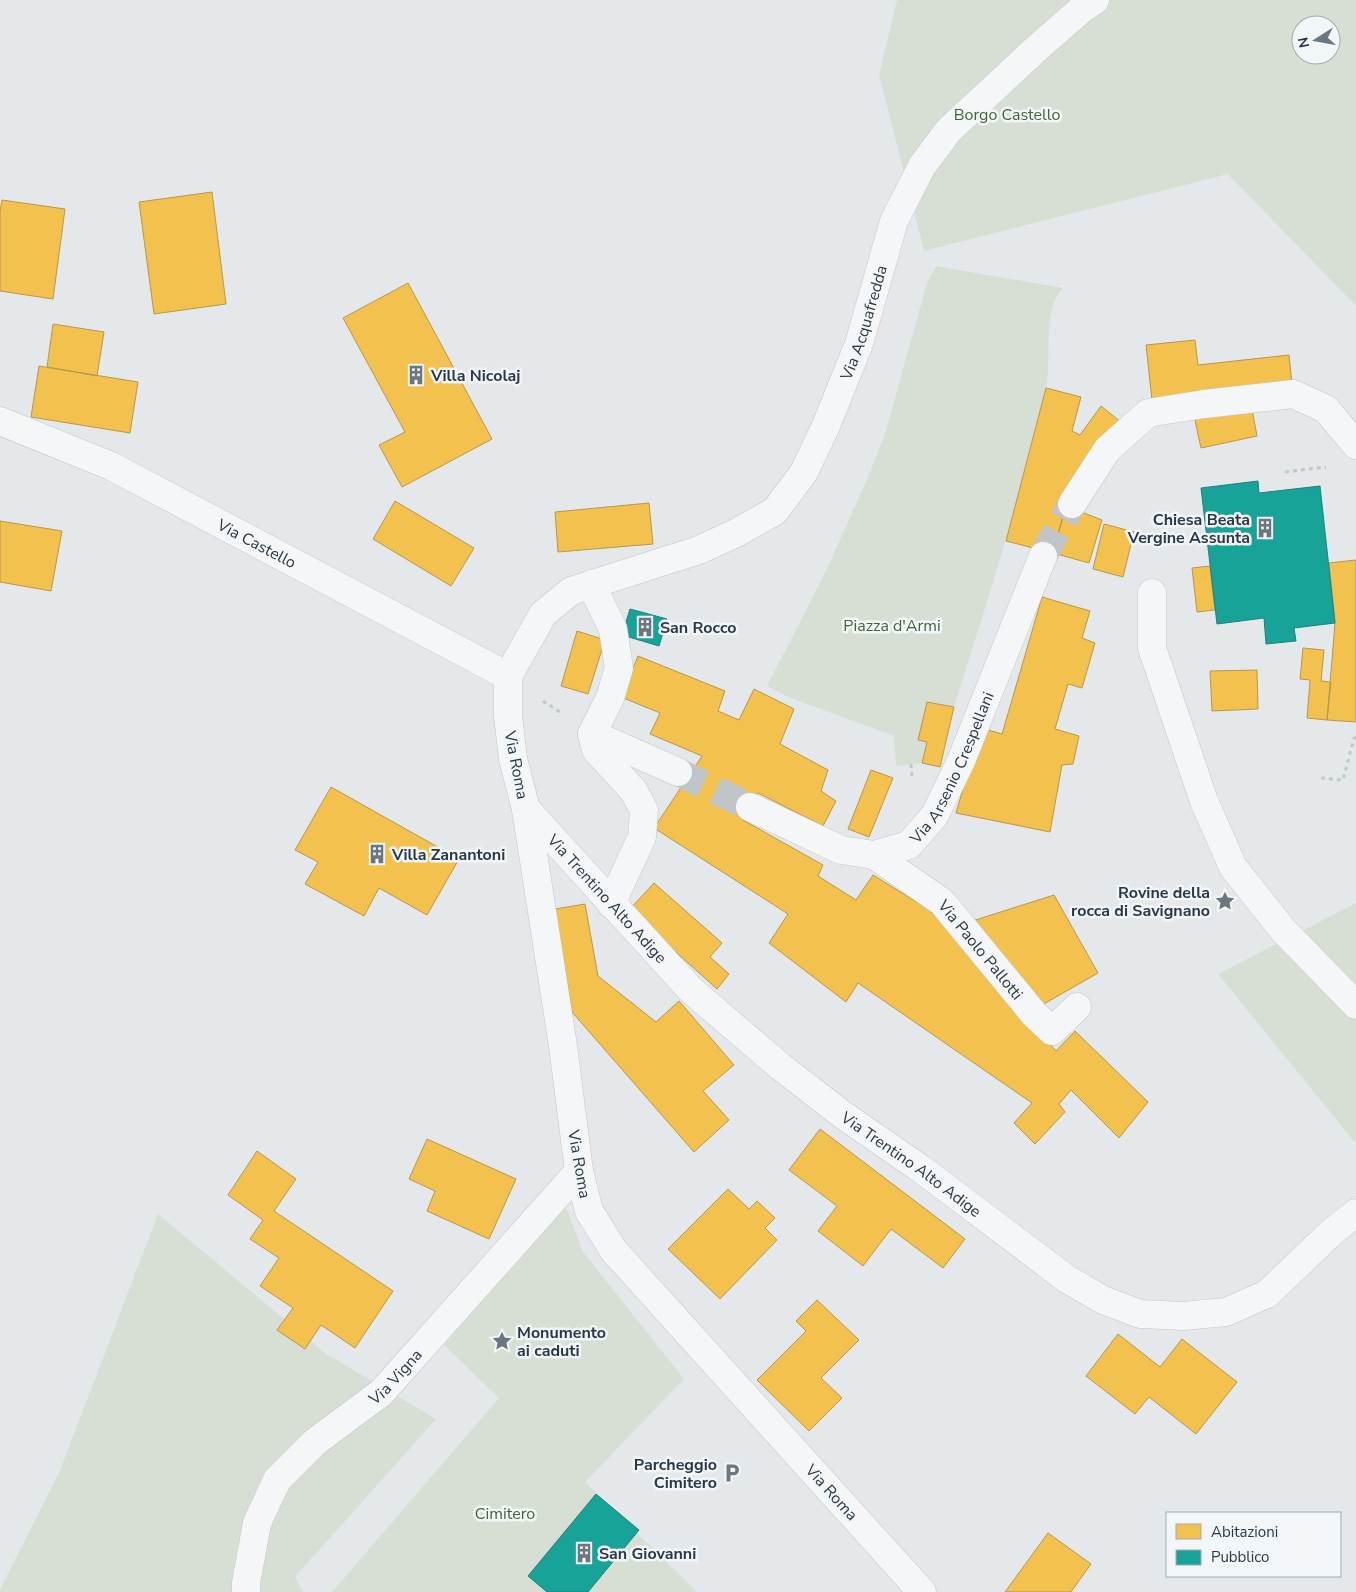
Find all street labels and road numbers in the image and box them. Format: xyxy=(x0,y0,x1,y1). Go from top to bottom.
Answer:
street label: Via Acquafredda xyxy=(835,263,893,385)
street label: Via Castello xyxy=(212,514,300,574)
street label: Via Arsenio Crespellani xyxy=(904,689,1000,849)
street label: Via Roma xyxy=(498,728,533,801)
street label: Via Trentino Alto Adige xyxy=(541,829,671,969)
street label: Via Paolo Pallotti xyxy=(932,895,1028,1005)
street label: Via Trentino Alto Adige xyxy=(836,1106,986,1223)
street label: Via Roma xyxy=(562,1127,596,1200)
street label: Via Vigna xyxy=(364,1344,427,1411)
street label: Via Roma xyxy=(799,1459,862,1526)

